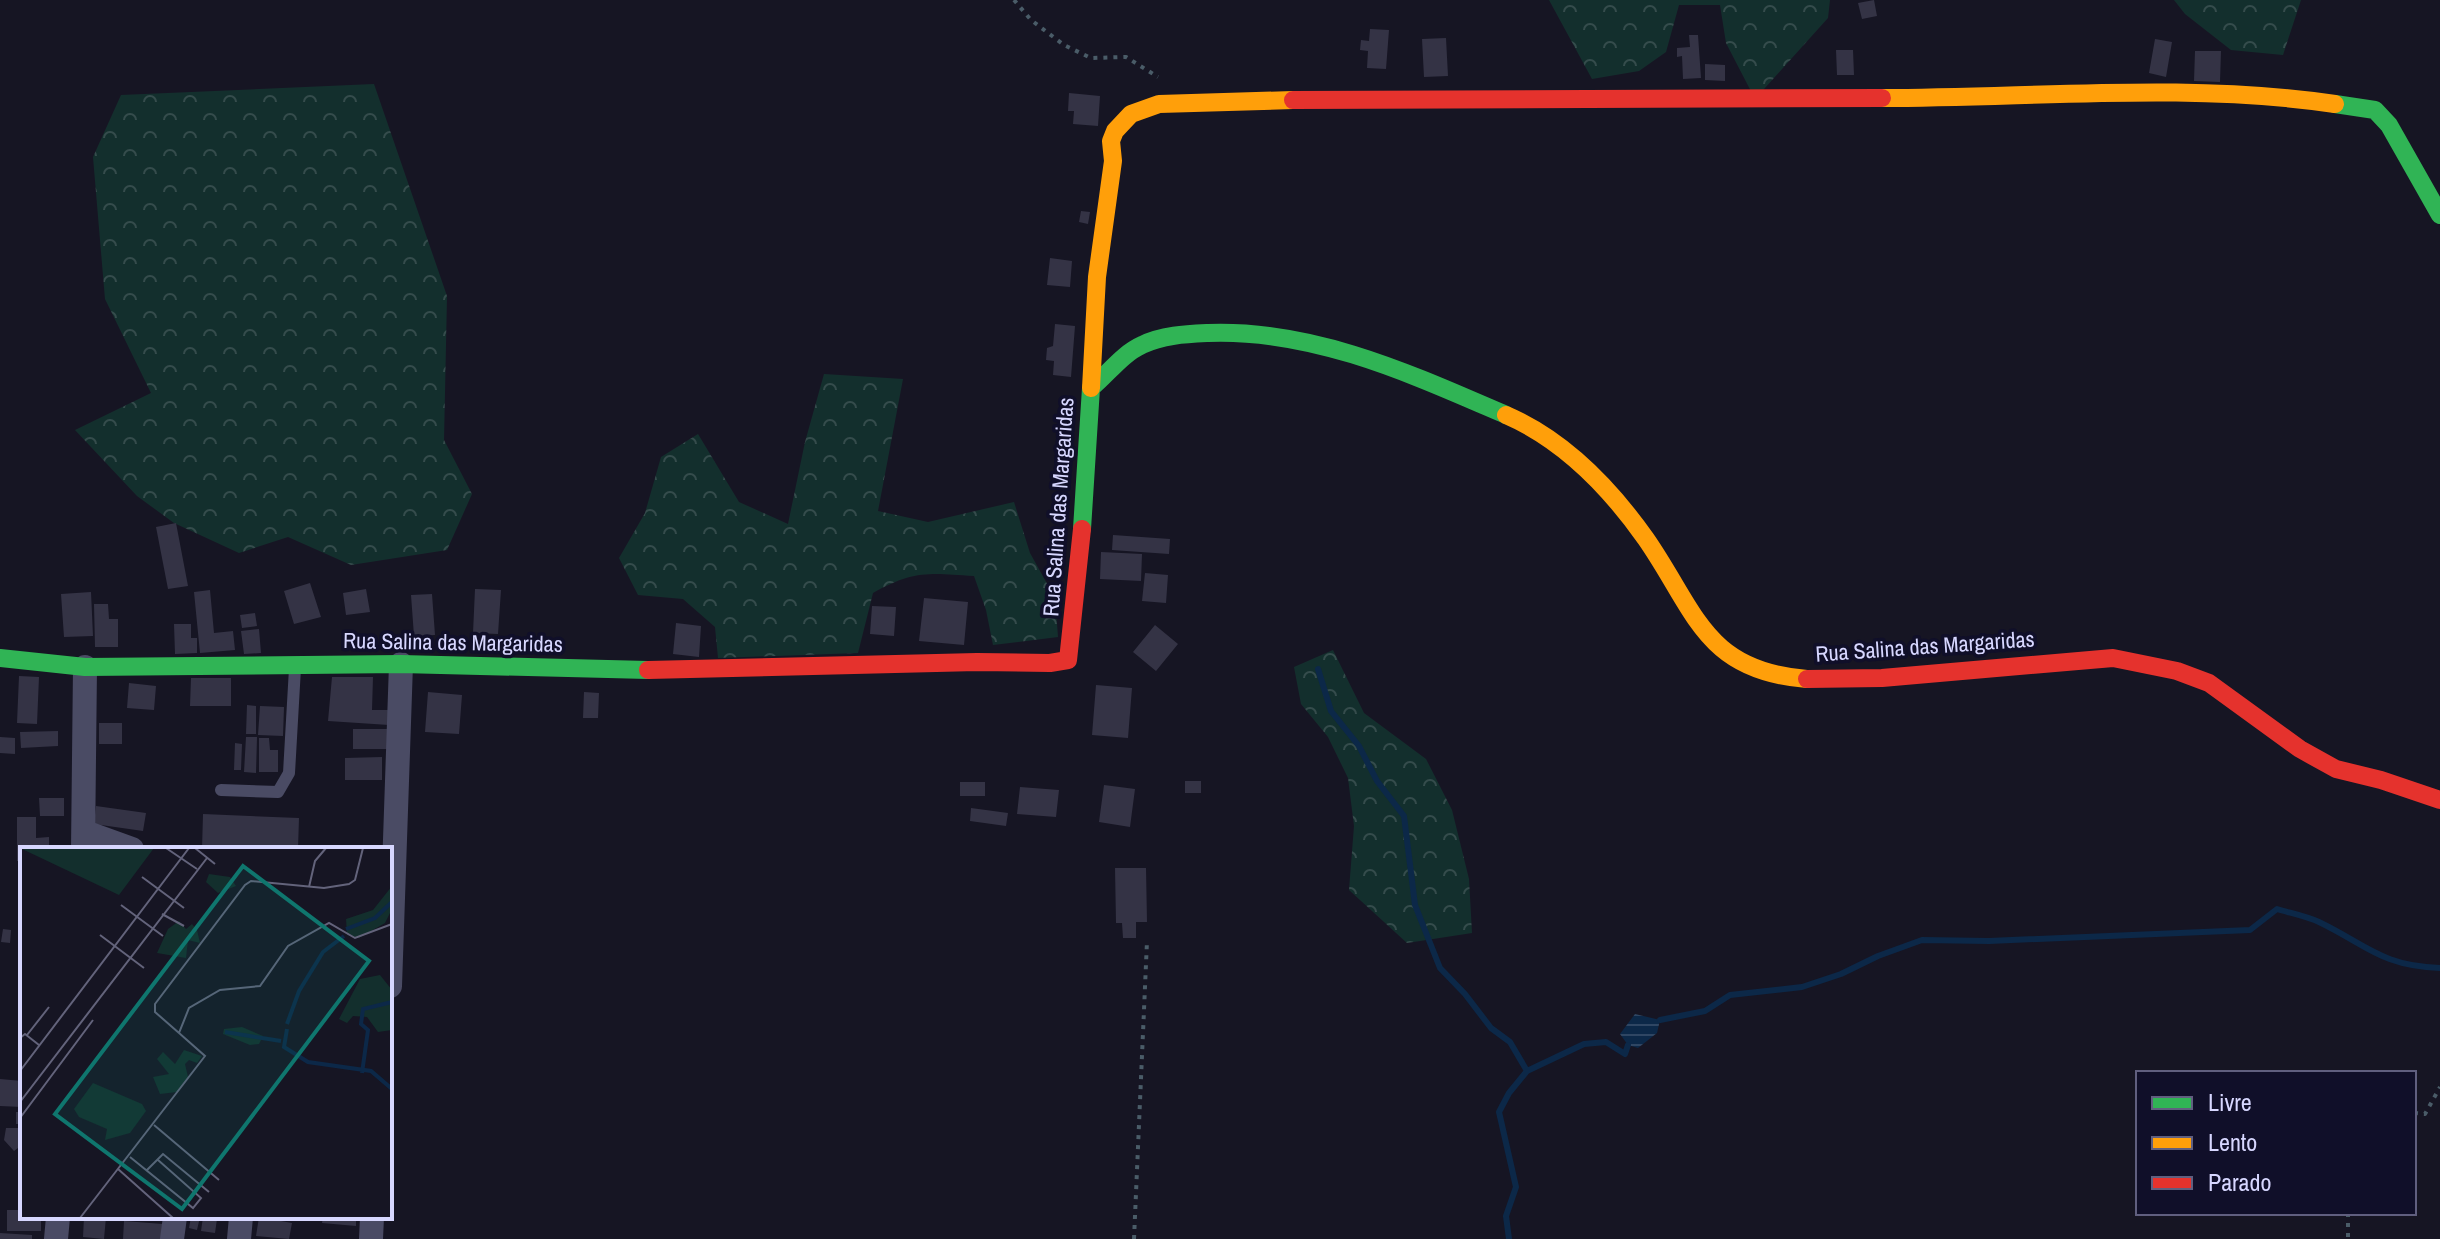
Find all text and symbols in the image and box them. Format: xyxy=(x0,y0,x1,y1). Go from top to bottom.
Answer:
street label: Rua Salina das Margaridas xyxy=(1035,396,1081,618)
street label: Rua Salina das Margaridas xyxy=(1814,623,2036,669)
street label: Rua Salina das Margaridas xyxy=(343,625,563,659)
inset map xyxy=(20,847,392,1219)
legend xyxy=(2136,1071,2416,1215)
text: Livre xyxy=(2208,1086,2252,1118)
text: Lento xyxy=(2208,1126,2257,1158)
text: Parado xyxy=(2208,1166,2271,1198)

